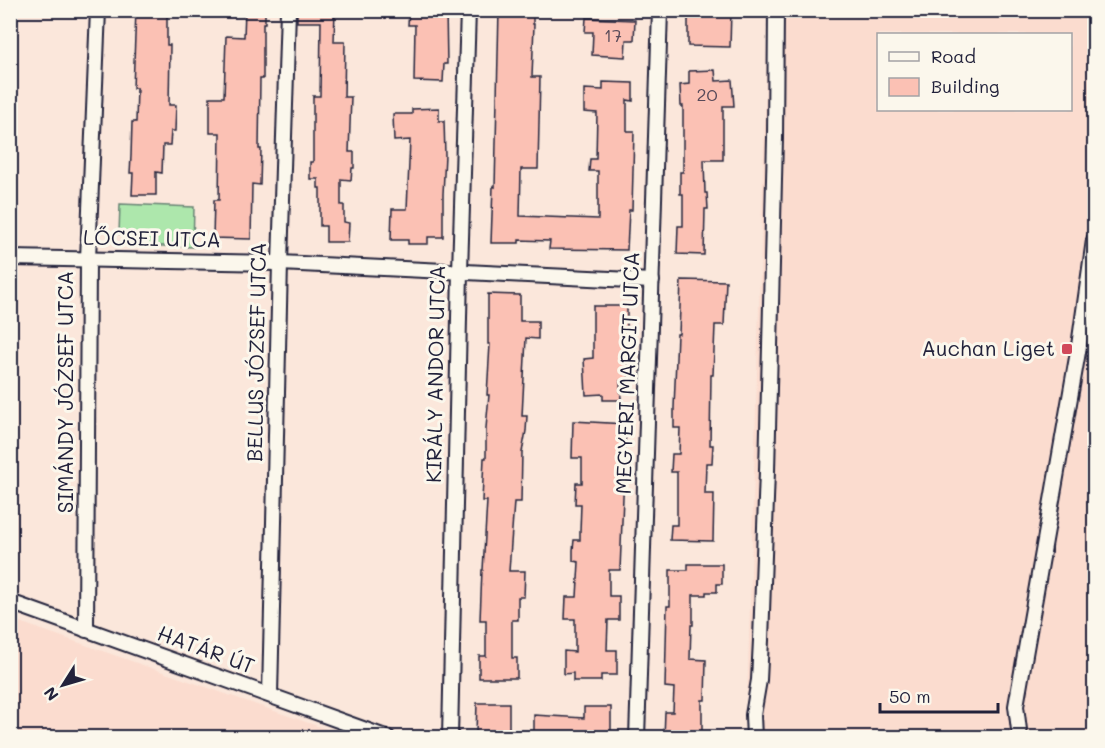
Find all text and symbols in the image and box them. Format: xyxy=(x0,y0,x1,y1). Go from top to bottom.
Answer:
house number: 17 xyxy=(604,23,622,47)
legend xyxy=(877,33,1072,111)
text: Road xyxy=(931,44,976,68)
text: Building xyxy=(931,74,999,98)
house number: 20 xyxy=(696,82,718,106)
street label: LŐCSEI UTCA xyxy=(83,223,221,252)
street label: BELLUS JÓZSEF UTCA xyxy=(240,242,271,462)
street label: MEGYERI MARGIT UTCA xyxy=(609,251,644,495)
street label: KIRÁLY ANDOR UTCA xyxy=(419,265,450,483)
street label: SIMÁNDY JÓZSEF UTCA xyxy=(51,271,78,513)
place label: Auchan Liget xyxy=(921,334,1055,361)
marker: Auchan Liget xyxy=(1060,342,1074,356)
street label: HATÁR ÚT xyxy=(154,619,259,679)
north arrow xyxy=(33,655,93,715)
scale bar xyxy=(880,676,998,714)
text: N xyxy=(39,683,63,706)
text: 50 m xyxy=(889,684,931,708)

